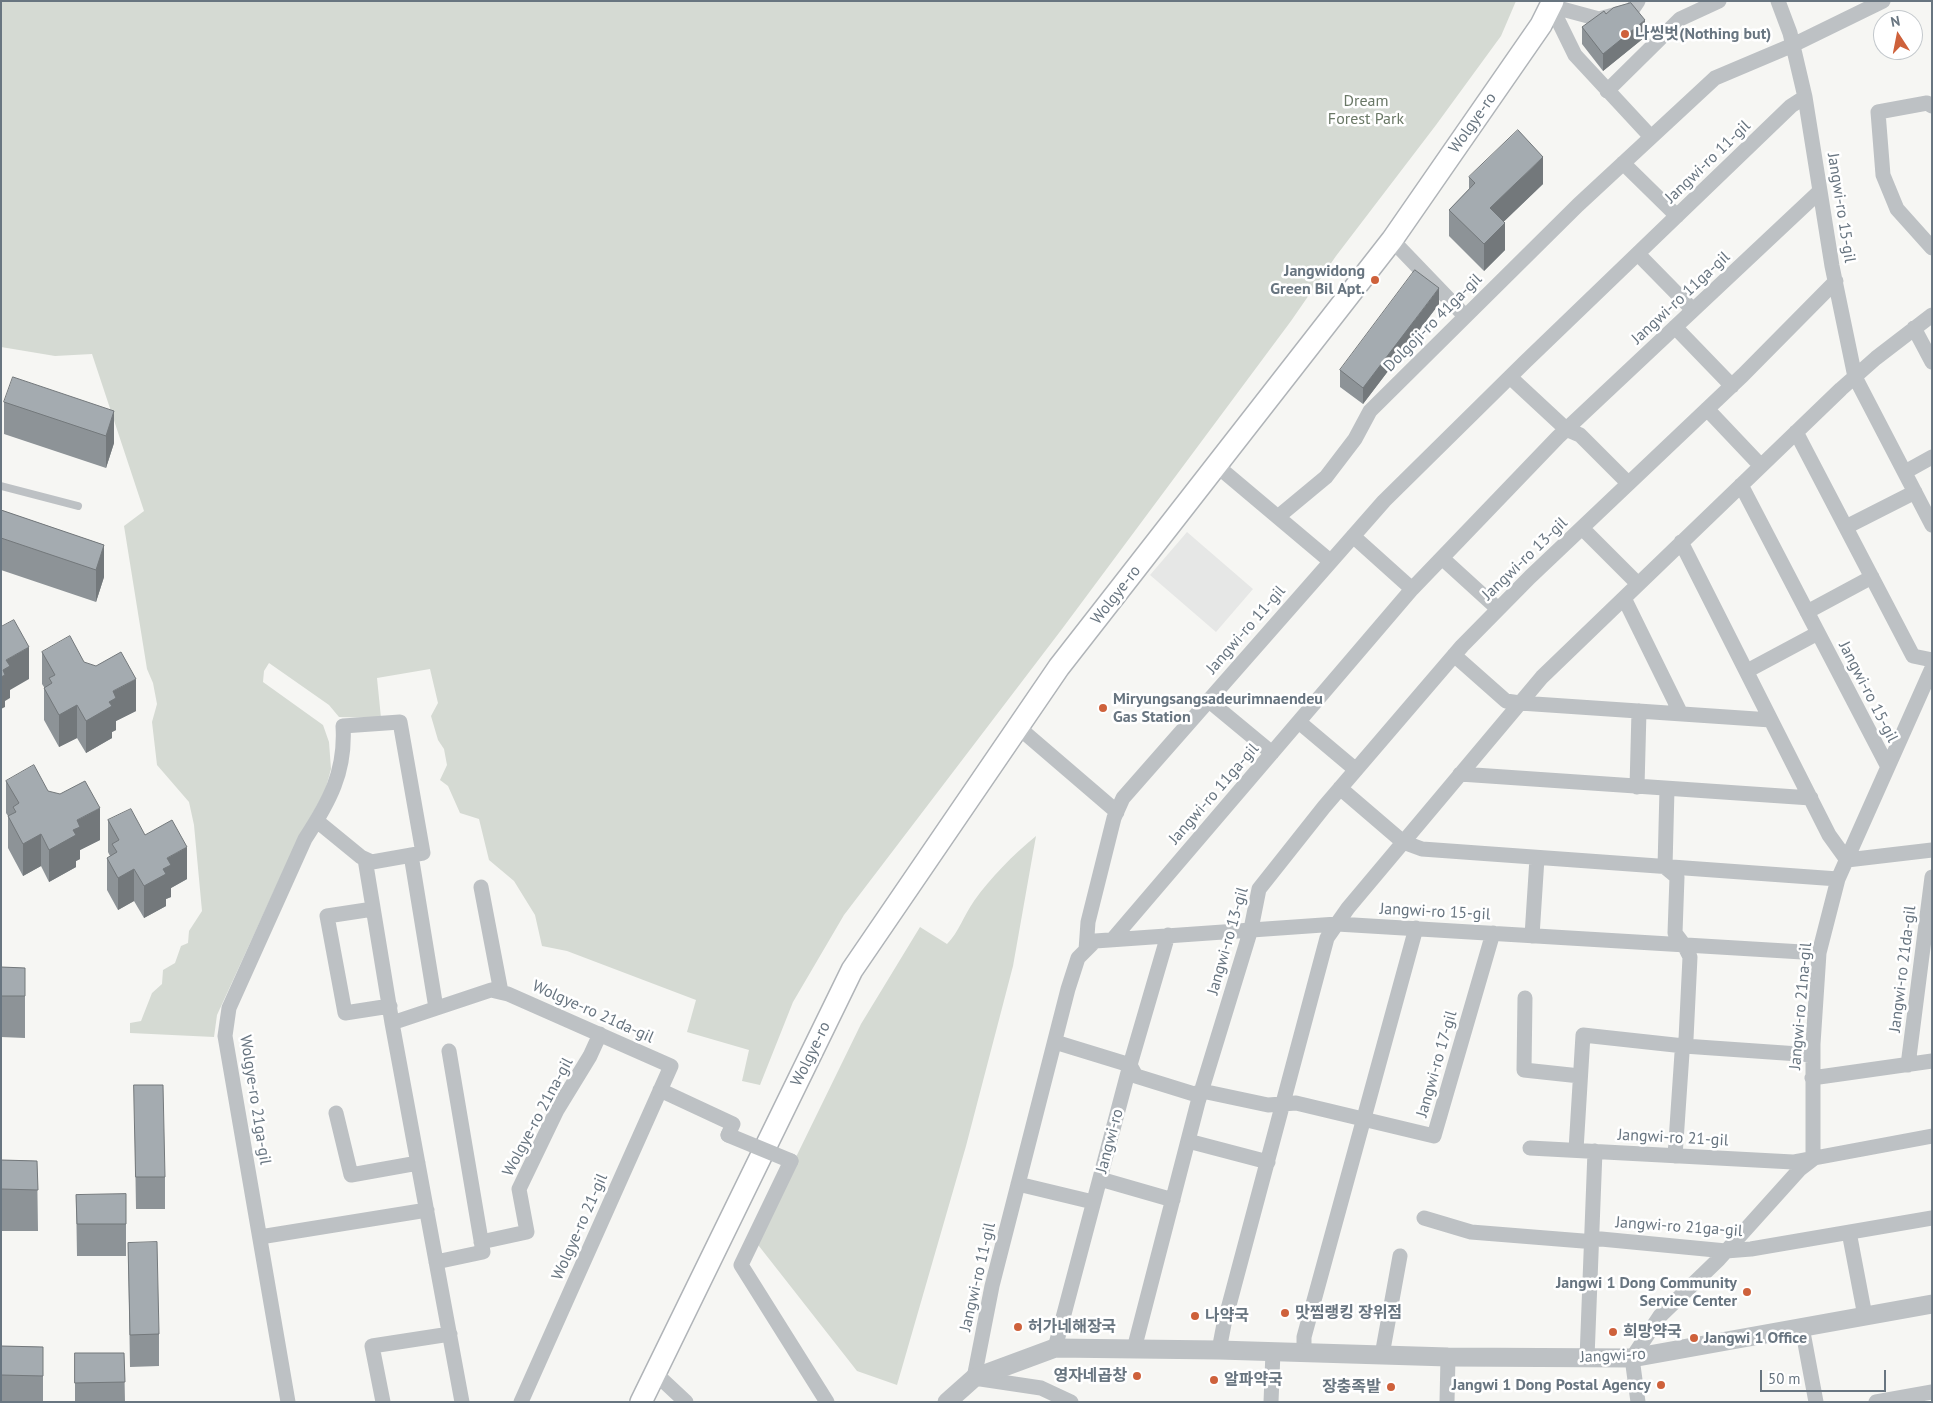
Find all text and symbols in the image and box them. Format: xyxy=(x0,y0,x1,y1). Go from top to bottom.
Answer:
north arrow xyxy=(1873,10,1923,60)
text: N xyxy=(1889,12,1902,31)
place label: 나씽벗(Nothing but) xyxy=(1635,24,1771,44)
marker: 나씽벗(Nothing but) xyxy=(1619,28,1631,40)
street label: Wolgye-ro xyxy=(1445,89,1501,157)
park label: Dream Forest Park xyxy=(1328,91,1404,129)
street label: Jangwi-ro 11-gil xyxy=(1661,117,1755,207)
street label: Jangwi-ro 15-gil xyxy=(1823,152,1859,264)
street label: Jangwi-ro 11ga-gil xyxy=(1628,248,1734,348)
place label: Jangwidong Green Bil Apt. xyxy=(1270,261,1365,299)
street label: Dolgoji-ro 41ga-gil xyxy=(1380,270,1486,376)
marker: Jangwidong Green Bil Apt. xyxy=(1369,274,1381,286)
street label: Jangwi-ro 13-gil xyxy=(1478,514,1572,604)
street label: Wolgye-ro xyxy=(1087,562,1145,628)
street label: Jangwi-ro 11-gil xyxy=(1202,582,1290,678)
street label: Jangwi-ro 15-gil xyxy=(1834,638,1902,746)
place label: Miryungsangsadeurimnaendeu Gas Station xyxy=(1113,689,1323,727)
marker: Miryungsangsadeurimnaendeu Gas Station xyxy=(1097,702,1109,714)
street label: Jangwi-ro 11ga-gil xyxy=(1165,740,1263,848)
street label: Jangwi-ro 13-gil xyxy=(1204,885,1252,997)
street label: Jangwi-ro 15-gil xyxy=(1379,900,1491,924)
street label: Jangwi-ro 21da-gil xyxy=(1886,905,1920,1033)
street label: Jangwi-ro 21na-gil xyxy=(1786,942,1816,1070)
street label: Wolgye-ro 21da-gil xyxy=(529,977,657,1047)
street label: Jangwi-ro 17-gil xyxy=(1413,1009,1461,1119)
street label: Wolgye-ro xyxy=(787,1019,835,1089)
street label: Wolgye-ro 21ga-gil xyxy=(235,1034,275,1166)
street label: Wolgye-ro 21na-gil xyxy=(499,1055,577,1179)
street label: Jangwi-ro xyxy=(1092,1107,1128,1175)
street label: Jangwi-ro 21-gil xyxy=(1617,1126,1729,1150)
street label: Wolgye-ro 21-gil xyxy=(548,1171,612,1283)
street label: Jangwi-ro 21ga-gil xyxy=(1615,1213,1743,1241)
street label: Jangwi-ro 11-gil xyxy=(956,1221,1000,1333)
place label: Jangwi 1 Dong Community Service Center xyxy=(1556,1273,1737,1311)
marker: Jangwi 1 Dong Community Service Center xyxy=(1741,1286,1753,1298)
place label: 맛찜랭킹 장위점 xyxy=(1295,1303,1402,1323)
place label: 나약국 xyxy=(1205,1306,1249,1326)
marker: 맛찜랭킹 장위점 xyxy=(1279,1307,1291,1319)
marker: 나약국 xyxy=(1189,1310,1201,1322)
place label: 허가네해장국 xyxy=(1028,1317,1116,1337)
marker: 허가네해장국 xyxy=(1012,1321,1024,1333)
place label: 희망약국 xyxy=(1623,1322,1682,1342)
marker: 희망약국 xyxy=(1607,1326,1619,1338)
place label: Jangwi 1 Office xyxy=(1704,1328,1807,1348)
marker: Jangwi 1 Office xyxy=(1688,1332,1700,1344)
street label: Jangwi-ro xyxy=(1580,1345,1646,1367)
scale bar xyxy=(1763,1360,1889,1392)
place label: 영자네곱창 xyxy=(1053,1366,1127,1386)
text: 50 m xyxy=(1768,1369,1801,1388)
marker: 영자네곱창 xyxy=(1131,1370,1143,1382)
place label: 알파약국 xyxy=(1224,1370,1283,1390)
marker: 알파약국 xyxy=(1208,1374,1220,1386)
place label: Jangwi 1 Dong Postal Agency xyxy=(1452,1375,1651,1395)
place label: 장충족발 xyxy=(1322,1377,1381,1397)
marker: Jangwi 1 Dong Postal Agency xyxy=(1655,1379,1667,1391)
marker: 장충족발 xyxy=(1385,1381,1397,1393)

